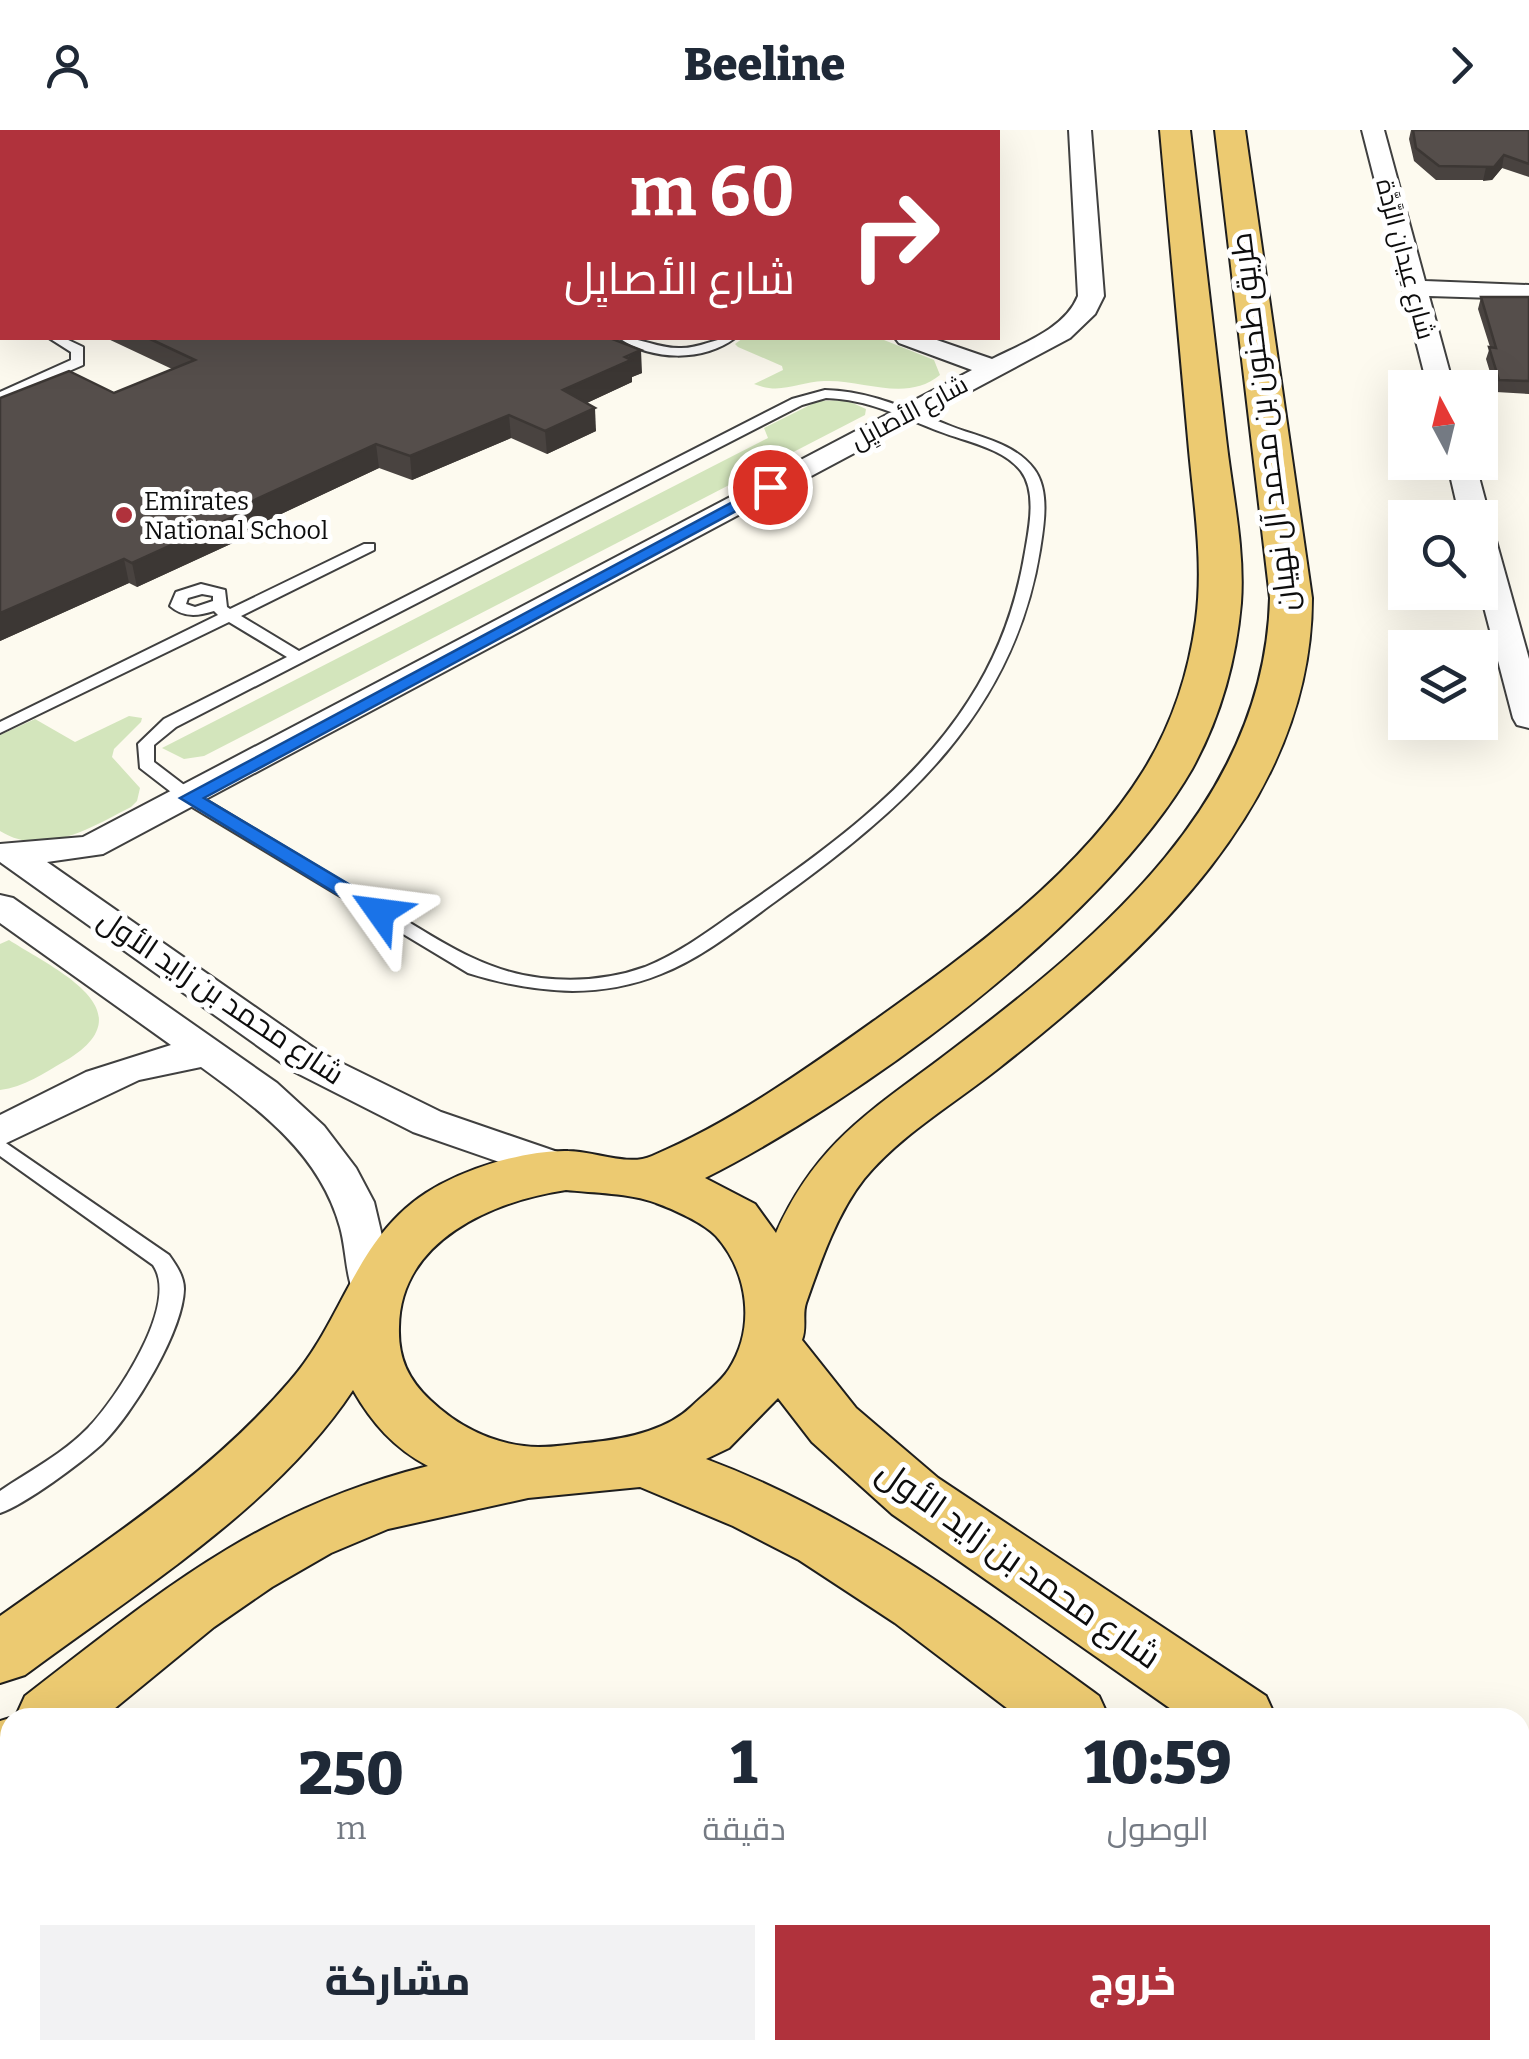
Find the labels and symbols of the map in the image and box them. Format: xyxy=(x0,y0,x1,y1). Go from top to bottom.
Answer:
street label: شارع عِيدان الرَّدَّة xyxy=(1368,176,1441,343)
street label: طريق طحنون بن محمد آل نهيان xyxy=(1223,231,1305,613)
street label: شارع الأصايِل xyxy=(846,370,974,457)
north arrow xyxy=(1388,370,1498,480)
pin xyxy=(728,445,813,530)
place label: Emirates National School xyxy=(144,487,328,546)
marker: Emirates National School xyxy=(113,504,135,526)
position arrow xyxy=(328,860,432,964)
street label: شارع محمد بن زايد الأول xyxy=(90,901,351,1094)
street label: شارع محمد بن زايد الأول xyxy=(868,1450,1169,1679)

